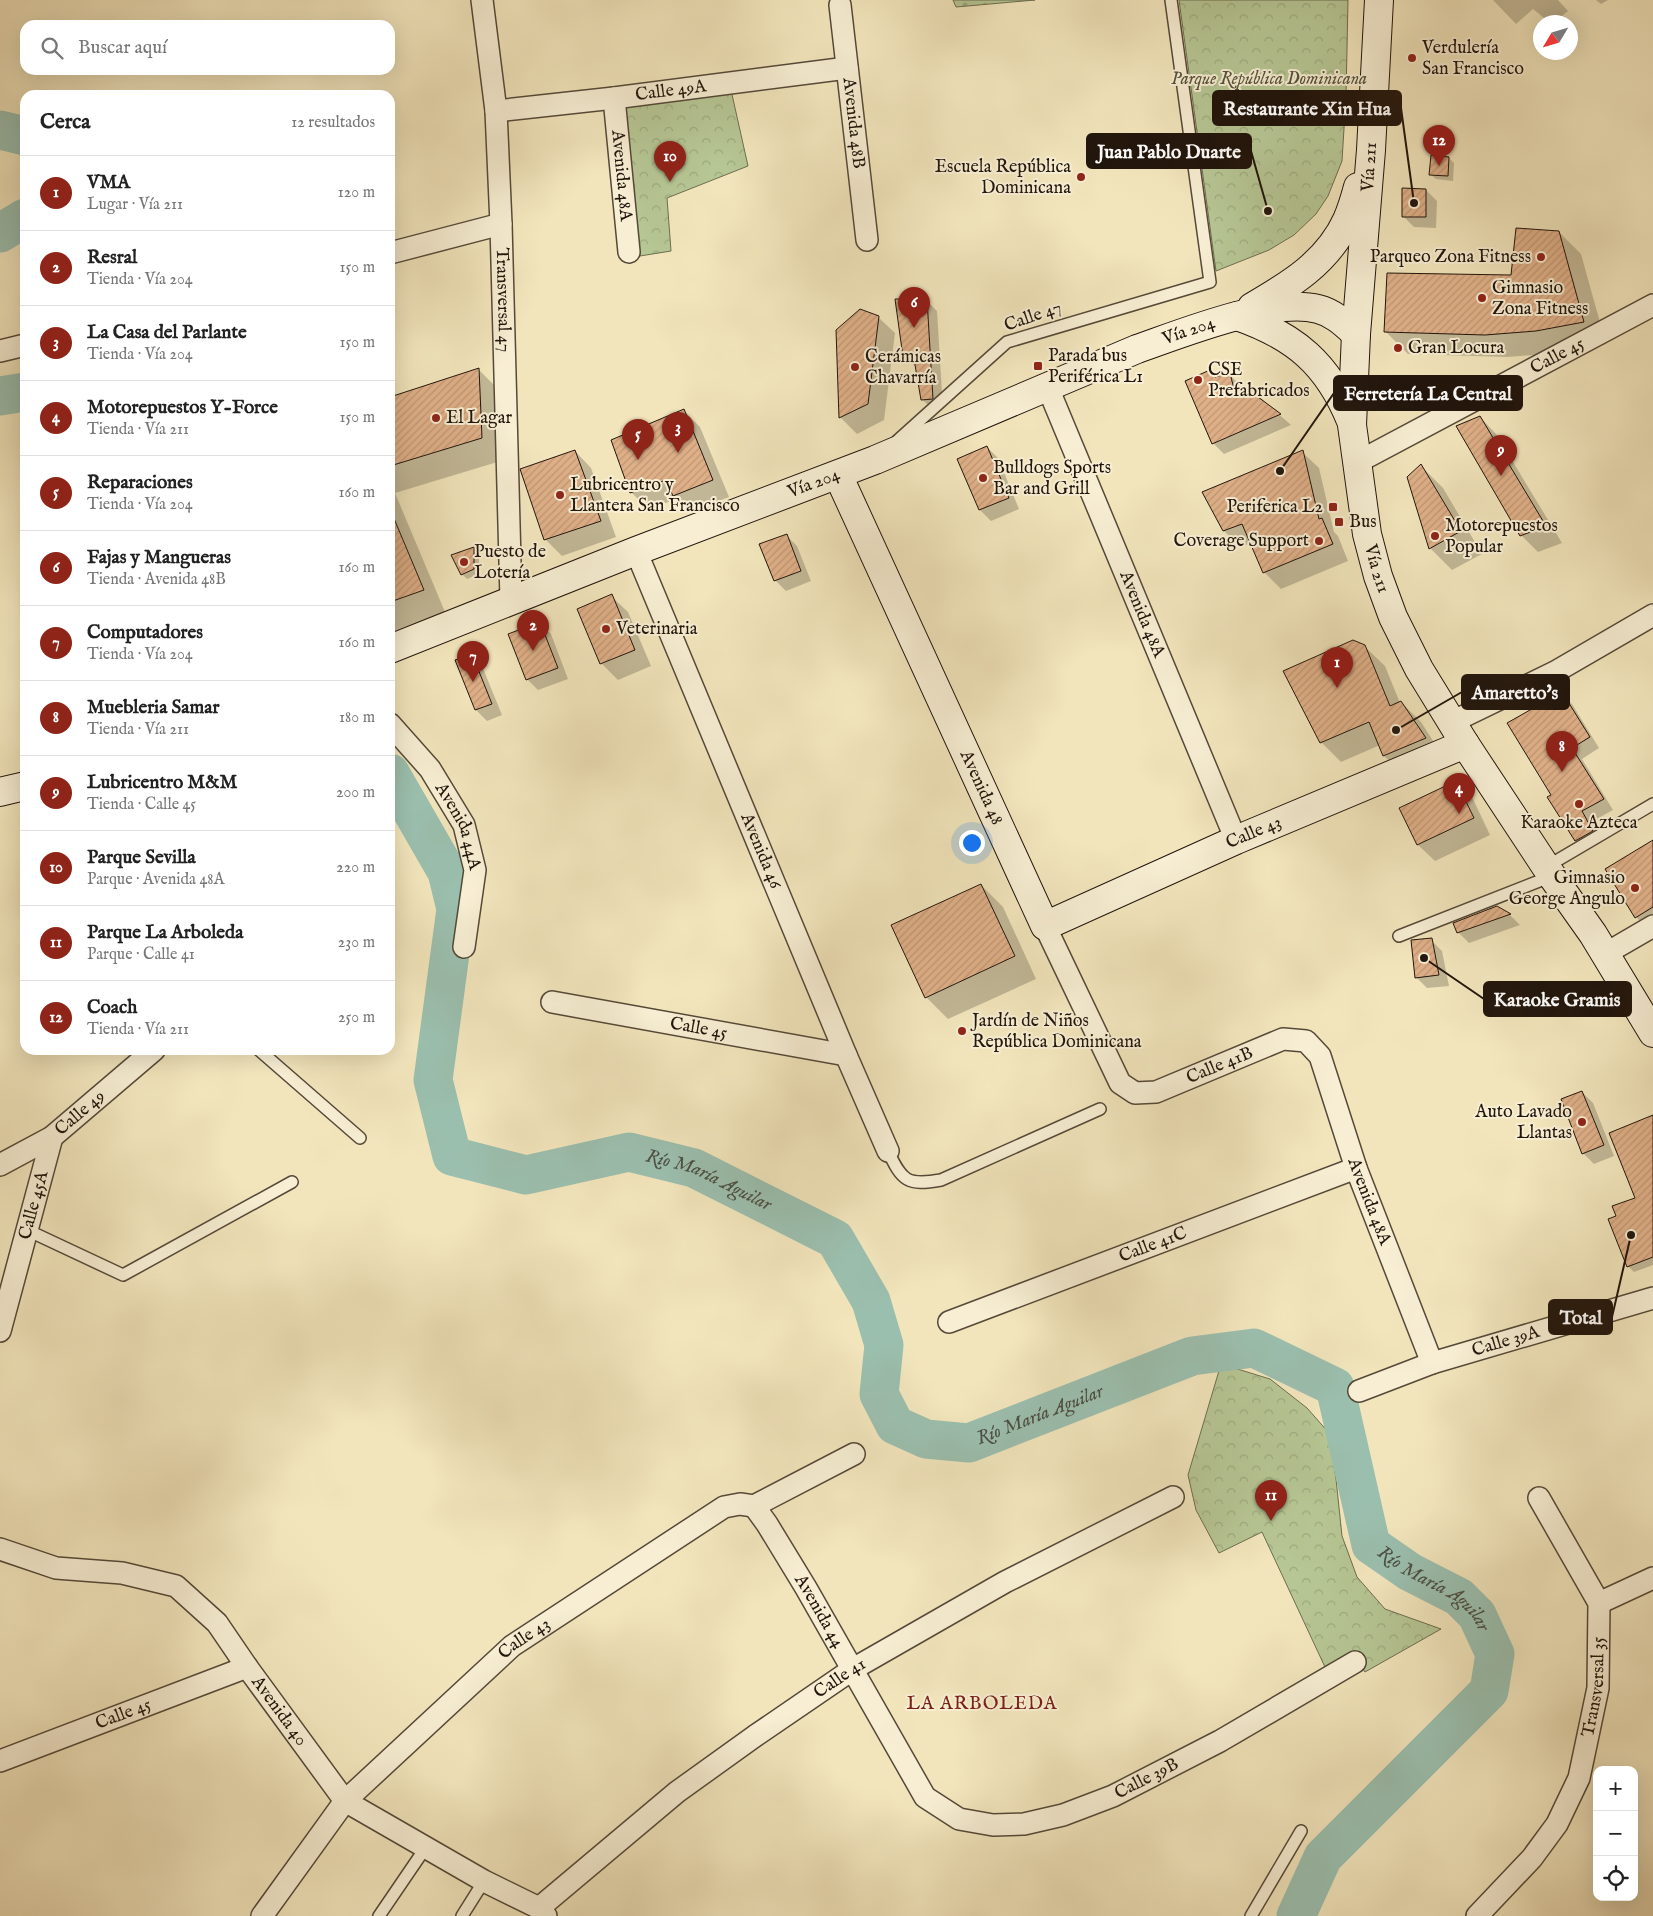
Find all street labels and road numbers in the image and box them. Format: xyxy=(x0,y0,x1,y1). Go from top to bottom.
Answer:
street label: Calle 49A xyxy=(634,75,709,107)
street label: Avenida 48B xyxy=(837,75,870,170)
street label: Avenida 48A xyxy=(606,128,638,223)
street label: Vía 211 xyxy=(1357,141,1383,194)
street label: Transversal 47 xyxy=(490,247,516,353)
street label: Calle 47 xyxy=(1001,296,1065,338)
street label: Vía 204 xyxy=(1158,311,1218,351)
street label: Calle 45 xyxy=(1526,332,1589,380)
street label: Vía 204 xyxy=(783,463,843,504)
street label: Vía 211 xyxy=(1358,541,1395,596)
street label: Avenida 48A xyxy=(1113,567,1171,662)
street label: Avenida 48 xyxy=(954,746,1009,829)
street label: Avenida 44A xyxy=(429,778,486,873)
street label: Avenida 46 xyxy=(735,809,787,893)
street label: Calle 43 xyxy=(1222,811,1285,855)
street label: Calle 45 xyxy=(668,1012,730,1045)
street label: Calle 41B xyxy=(1183,1041,1256,1090)
street label: Calle 49 xyxy=(50,1085,110,1141)
street label: Avenida 48A xyxy=(1342,1154,1397,1249)
street label: Calle 45A xyxy=(13,1168,54,1242)
street label: Calle 41C xyxy=(1116,1221,1190,1268)
street label: Calle 39A xyxy=(1469,1320,1543,1362)
street label: Avenida 44 xyxy=(788,1569,849,1652)
street label: Calle 43 xyxy=(493,1613,555,1664)
street label: Transversal 35 xyxy=(1576,1636,1610,1739)
street label: Calle 41 xyxy=(809,1653,870,1704)
street label: Avenida 40 xyxy=(245,1671,313,1751)
street label: Calle 45 xyxy=(92,1693,155,1735)
street label: Calle 39B xyxy=(1111,1753,1183,1805)

